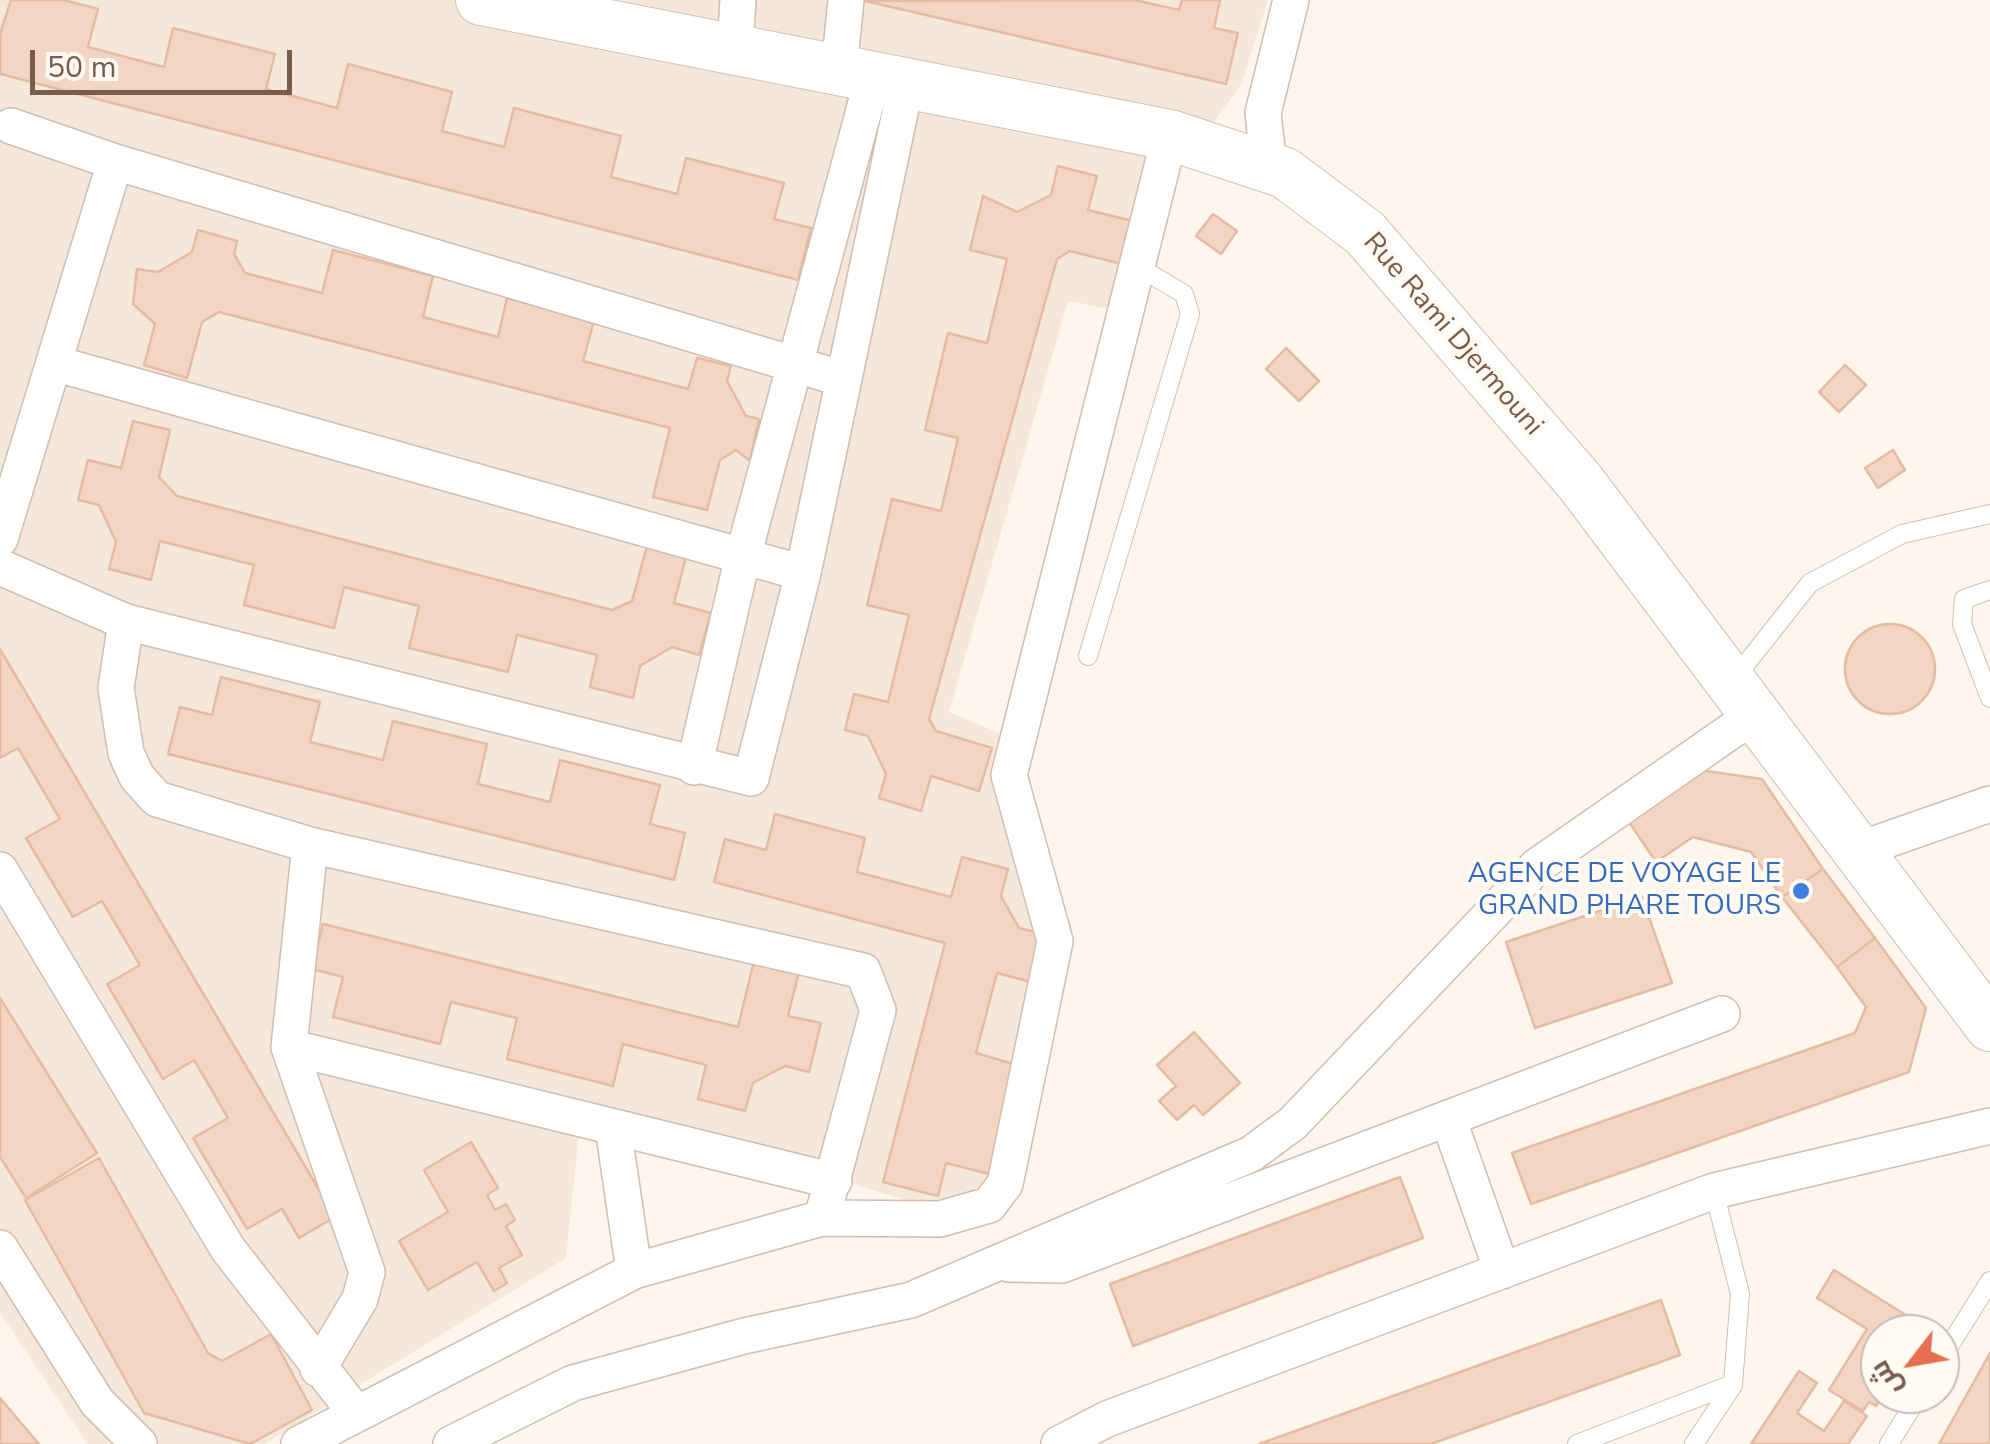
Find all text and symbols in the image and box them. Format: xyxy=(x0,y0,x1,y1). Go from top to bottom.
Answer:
scale bar xyxy=(35,30,298,92)
text: 50 m xyxy=(47,47,116,88)
street label: Rue Rami Djermouni xyxy=(1355,227,1549,443)
place label: AGENCE DE VOYAGE LE GRAND PHARE TOURS xyxy=(1468,858,1781,924)
marker: AGENCE DE VOYAGE LE GRAND PHARE TOURS xyxy=(1790,880,1812,902)
north arrow xyxy=(1860,1314,1960,1414)
text: ش xyxy=(1860,1353,1912,1404)

